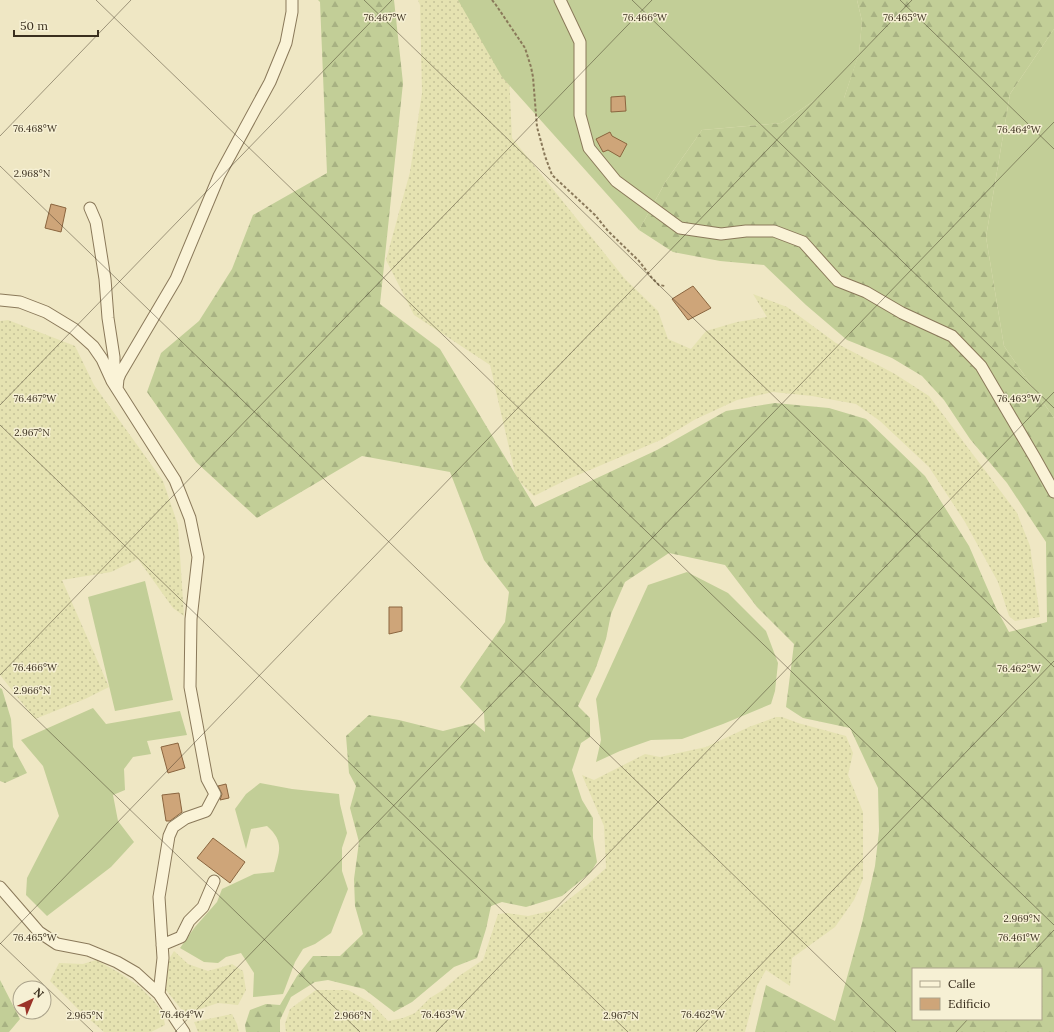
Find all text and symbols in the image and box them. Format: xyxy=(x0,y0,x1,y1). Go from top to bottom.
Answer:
text: 76.467°W xyxy=(364,11,407,24)
text: 76.466°W xyxy=(623,11,668,24)
text: 76.465°W xyxy=(883,11,928,24)
scale bar xyxy=(14,12,98,38)
text: 50 m xyxy=(20,18,48,33)
text: 76.468°W xyxy=(13,122,58,135)
text: 76.464°W xyxy=(997,123,1042,136)
text: 2.968°N xyxy=(14,167,51,180)
text: 76.467°W xyxy=(14,392,57,405)
text: 76.463°W xyxy=(997,392,1042,405)
text: 2.967°N xyxy=(14,426,50,439)
text: 76.466°W xyxy=(13,661,58,674)
text: 76.462°W xyxy=(997,662,1042,675)
text: 2.966°N xyxy=(14,684,51,697)
text: 2.969°N xyxy=(1004,912,1041,925)
text: 76.465°W xyxy=(13,931,58,944)
text: 76.461°W xyxy=(998,931,1041,944)
legend xyxy=(912,968,1042,1020)
text: Calle xyxy=(948,976,976,991)
north arrow xyxy=(12,980,52,1020)
text: N xyxy=(31,985,47,1001)
text: Edificio xyxy=(948,996,990,1011)
text: 76.464°W xyxy=(160,1008,205,1021)
text: 76.463°W xyxy=(421,1008,466,1021)
text: 76.462°W xyxy=(681,1008,726,1021)
text: 2.965°N xyxy=(67,1009,104,1022)
text: 2.966°N xyxy=(335,1009,372,1022)
text: 2.967°N xyxy=(603,1009,639,1022)

